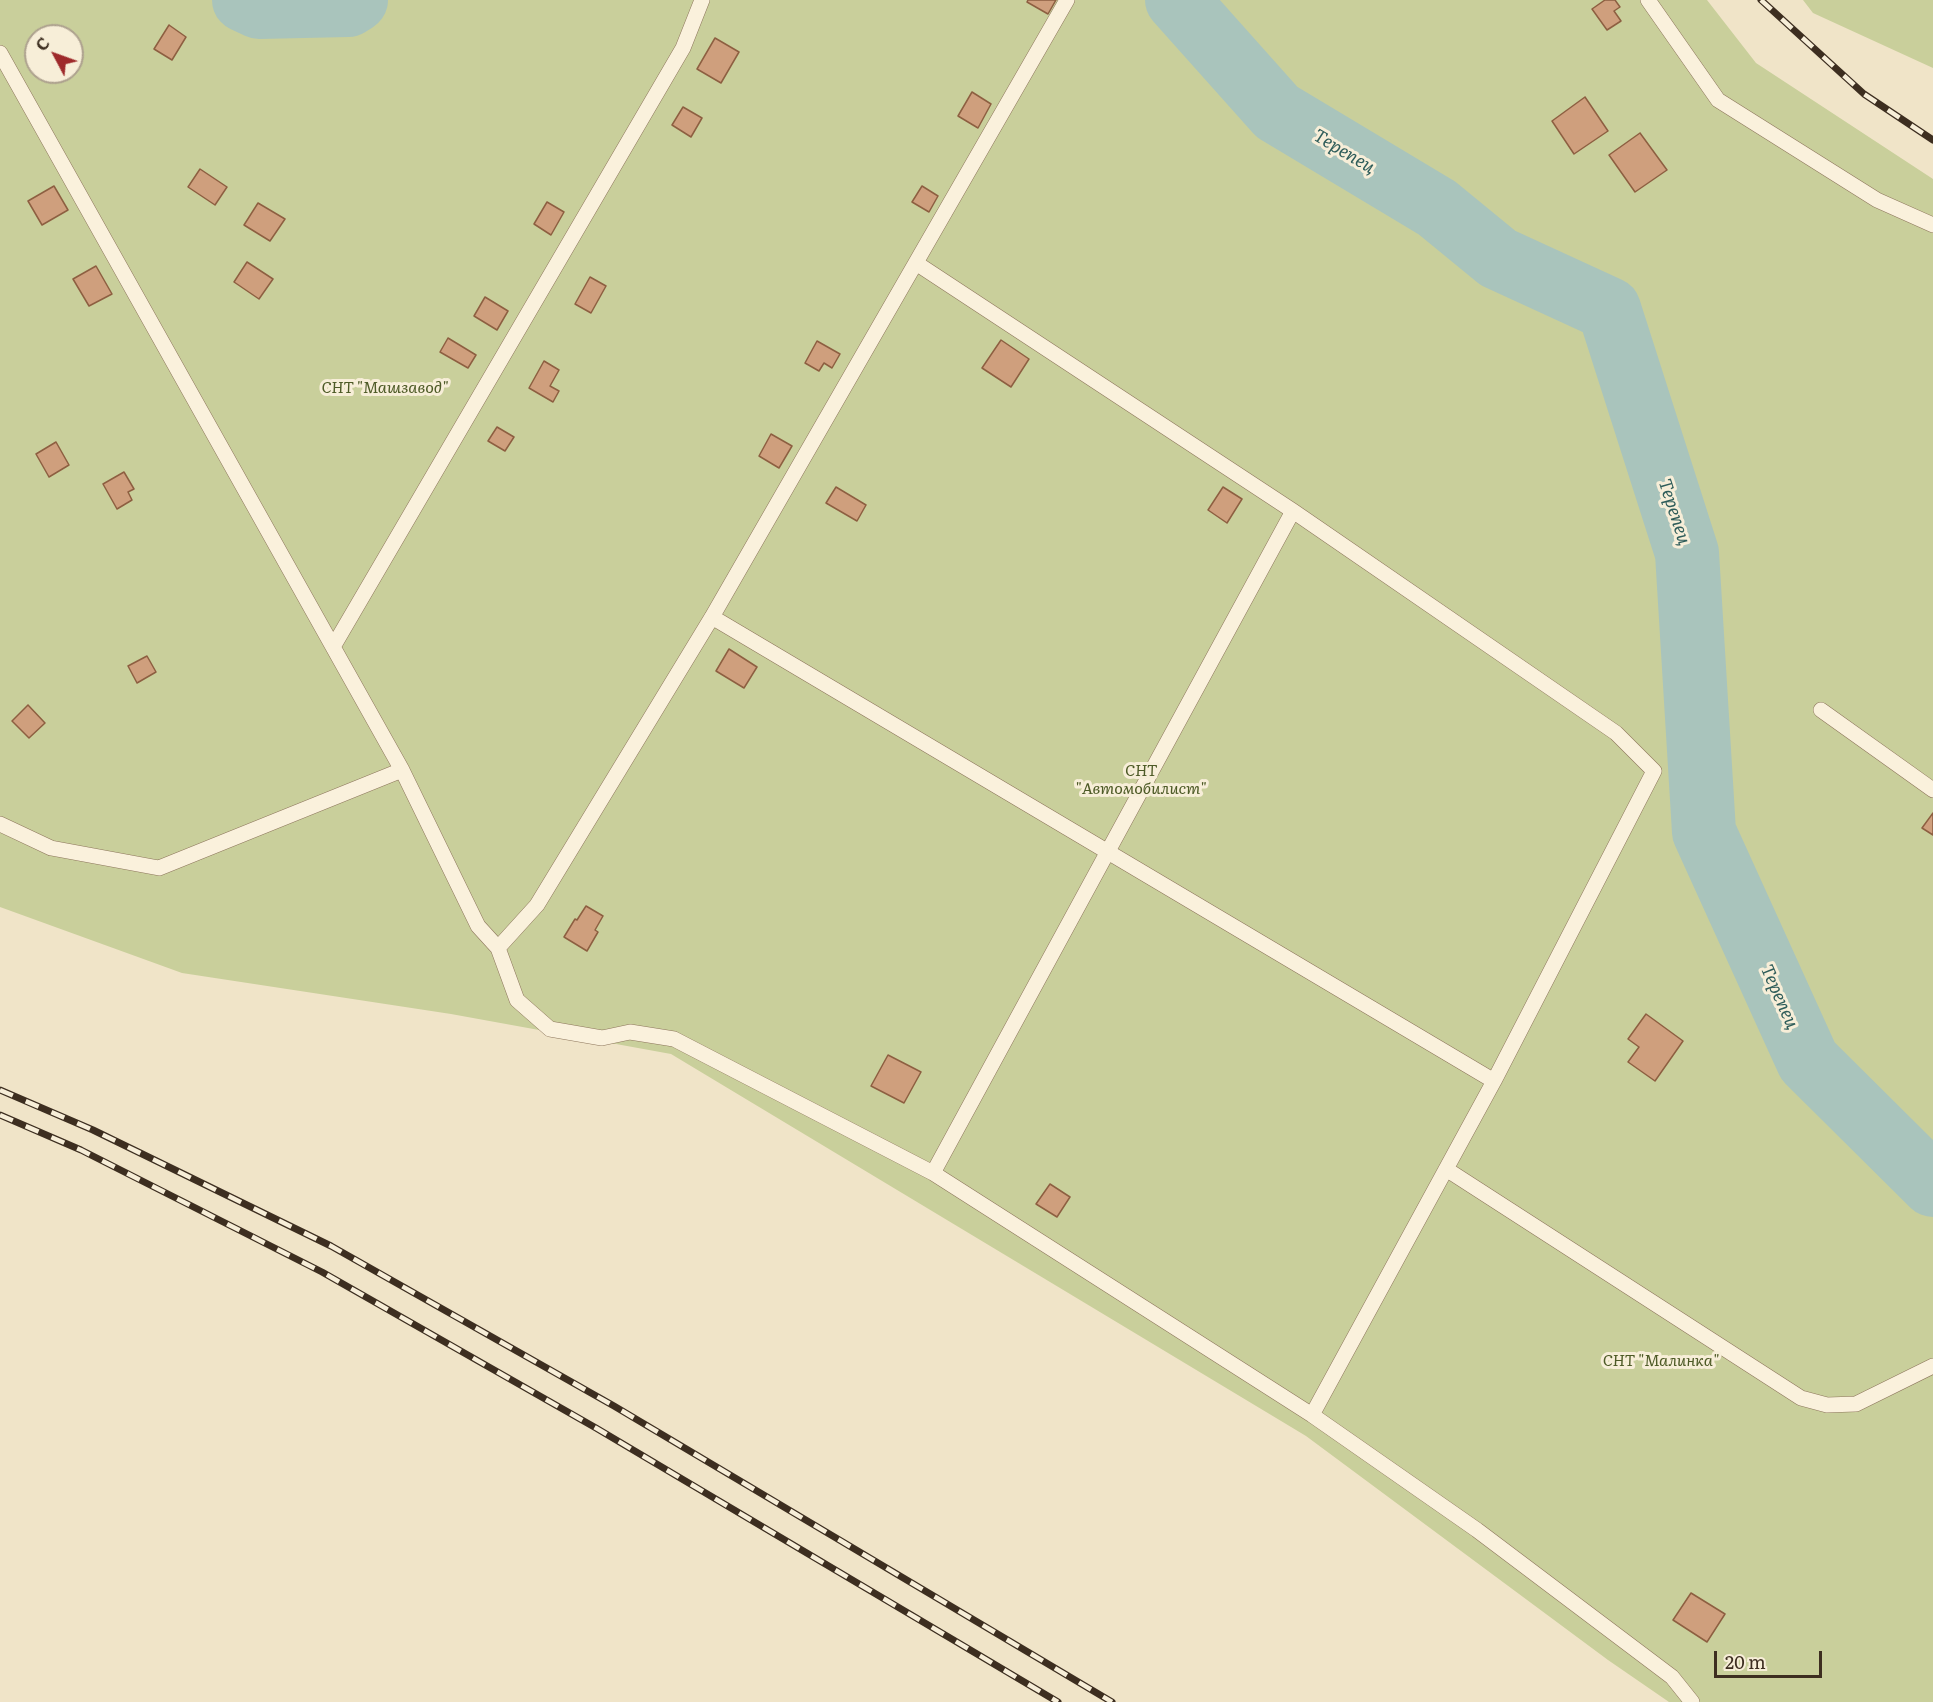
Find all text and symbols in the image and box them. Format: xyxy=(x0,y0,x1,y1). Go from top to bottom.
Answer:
north arrow xyxy=(24,24,84,84)
text: С xyxy=(29,31,55,56)
water label: Терепец xyxy=(1309,125,1379,179)
park label: СНТ "Машзавод" xyxy=(321,378,449,398)
water label: Терепец xyxy=(1653,476,1695,548)
park label: СНТ "Автомобилист" xyxy=(1075,761,1207,799)
water label: Терепец xyxy=(1755,962,1803,1032)
park label: СНТ "Малинка" xyxy=(1603,1351,1719,1371)
scale bar xyxy=(1717,1639,1825,1677)
text: 20 m xyxy=(1725,1648,1766,1675)

